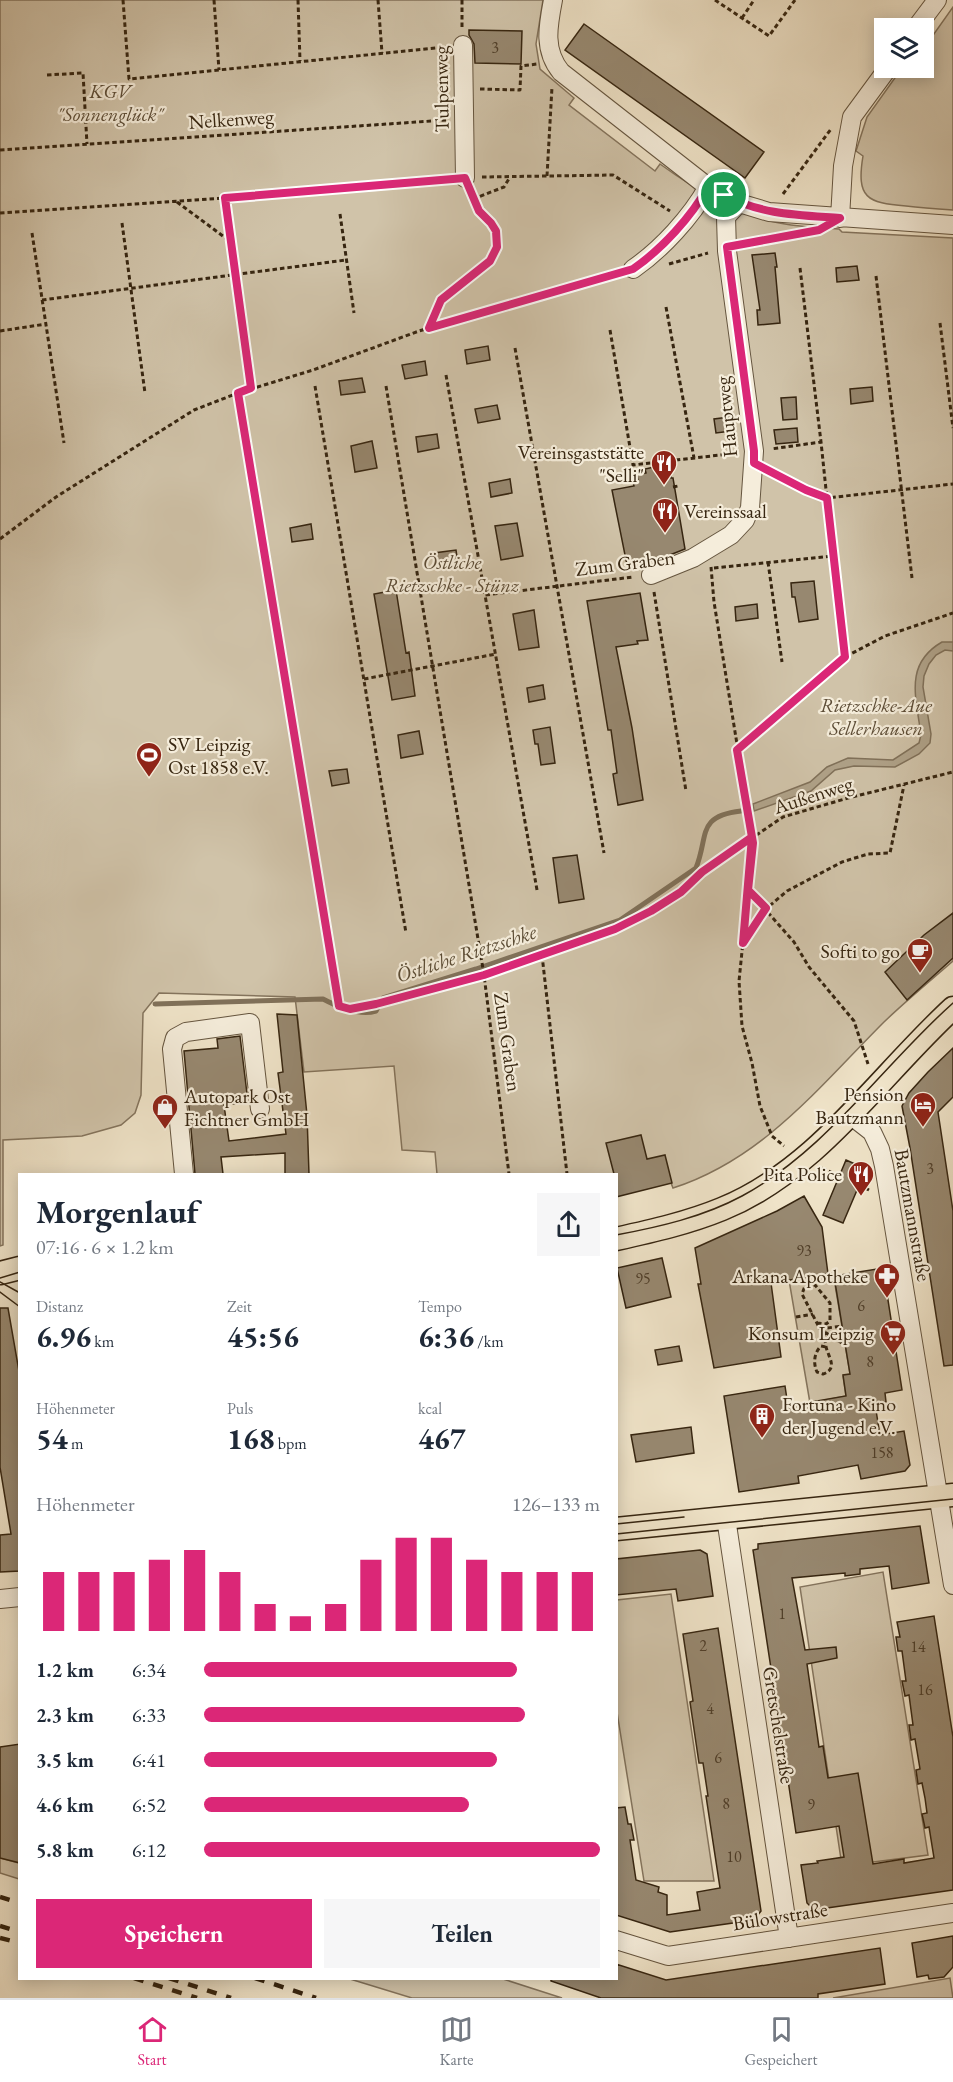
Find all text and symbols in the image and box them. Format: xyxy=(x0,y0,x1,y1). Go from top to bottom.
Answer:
map controls xyxy=(874,18,934,78)
button: layers xyxy=(874,18,934,78)
house number: 3 xyxy=(491,37,499,58)
street label: Tulpenweg xyxy=(427,45,455,133)
park label: KGV "Sonnenglück" xyxy=(57,78,166,127)
street label: Nelkenweg xyxy=(188,103,275,135)
pin xyxy=(698,169,749,220)
icon: arrive xyxy=(707,178,740,211)
street label: Hauptweg xyxy=(709,375,743,459)
place label: Vereinsgaststätte "Selli" xyxy=(518,439,644,488)
restaurant icon: Vereinsgaststätte "Selli" xyxy=(649,448,679,486)
restaurant icon: Vereinssaal xyxy=(650,496,680,534)
place label: Vereinssaal xyxy=(684,498,767,524)
street label: Zum Graben xyxy=(574,544,677,582)
park label: Östliche Rietzschke - Stünz xyxy=(385,549,520,598)
park label: Rietzschke-Aue Sellerhausen xyxy=(820,692,932,741)
place label: SV Leipzig Ost 1858 e.V. xyxy=(168,731,269,780)
sports icon: SV Leipzig Ost 1858 e.V. xyxy=(134,740,164,778)
street label: Außenweg xyxy=(769,770,856,820)
water label: Östliche Rietzschke xyxy=(392,917,540,988)
cafe icon: Softi to go xyxy=(905,936,935,974)
place label: Softi to go xyxy=(820,938,900,964)
street label: Zum Graben xyxy=(488,991,528,1094)
place label: Pension Bautzmann xyxy=(815,1081,904,1130)
place label: Autopark Ost Fichtner GmbH xyxy=(183,1083,310,1132)
hotel icon: Pension Bautzmann xyxy=(908,1090,938,1128)
shop icon: Autopark Ost Fichtner GmbH xyxy=(150,1092,180,1130)
street label: Bautzmannstraße xyxy=(889,1147,937,1283)
house number: 3 xyxy=(926,1158,934,1179)
restaurant icon: Pita Police xyxy=(846,1159,876,1197)
place label: Pita Police xyxy=(763,1161,842,1187)
text: Morgenlauf xyxy=(36,1190,198,1233)
button: share xyxy=(537,1193,600,1256)
text: 07:16 · 6 × 1.2 km xyxy=(36,1234,174,1260)
house number: 93 xyxy=(796,1240,812,1261)
pharmacy icon: Arkana Apotheke xyxy=(872,1261,902,1299)
place label: Arkana Apotheke xyxy=(731,1263,868,1289)
house number: 95 xyxy=(635,1268,651,1289)
house number: 6 xyxy=(857,1295,865,1316)
text: Distanz xyxy=(36,1296,83,1317)
text: Zeit xyxy=(227,1296,252,1317)
text: Tempo xyxy=(418,1296,462,1317)
text: 6.96 xyxy=(36,1317,91,1356)
text: 45:56 xyxy=(227,1317,299,1356)
text: 6:36 xyxy=(418,1317,474,1356)
supermarket icon: Konsum Leipzig xyxy=(878,1318,908,1356)
place label: Konsum Leipzig xyxy=(748,1320,874,1346)
text: km xyxy=(91,1331,114,1352)
text: /km xyxy=(474,1331,504,1352)
house number: 8 xyxy=(866,1351,874,1372)
place label: Fortuna - Kino der Jugend e.V. xyxy=(782,1391,896,1440)
text: Höhenmeter xyxy=(36,1398,115,1419)
text: Puls xyxy=(227,1398,253,1419)
text: kcal xyxy=(418,1398,442,1419)
building icon: Fortuna - Kino der Jugend e.V. xyxy=(747,1401,777,1439)
text: 54 xyxy=(36,1419,68,1458)
text: 168 xyxy=(227,1419,275,1458)
text: 467 xyxy=(418,1419,466,1458)
text: m xyxy=(68,1433,83,1454)
text: bpm xyxy=(275,1433,307,1454)
house number: 158 xyxy=(870,1442,894,1463)
text: Höhenmeter xyxy=(36,1491,135,1517)
text: 126–133 m xyxy=(512,1491,600,1517)
house number: 1 xyxy=(778,1603,786,1624)
house number: 2 xyxy=(699,1635,707,1656)
house number: 14 xyxy=(910,1636,926,1657)
text: 1.2 km xyxy=(36,1657,94,1683)
text: 6:34 xyxy=(132,1657,166,1683)
street label: Gretschelstraße xyxy=(757,1665,801,1786)
house number: 16 xyxy=(917,1679,933,1700)
house number: 4 xyxy=(706,1698,714,1719)
text: 2.3 km xyxy=(36,1702,94,1728)
text: 6:33 xyxy=(132,1702,166,1728)
text: 3.5 km xyxy=(36,1747,94,1773)
text: 6:41 xyxy=(132,1747,166,1773)
house number: 6 xyxy=(714,1747,722,1768)
text: 4.6 km xyxy=(36,1792,94,1818)
text: 6:52 xyxy=(132,1792,166,1818)
house number: 8 xyxy=(722,1793,730,1814)
house number: 9 xyxy=(807,1794,815,1815)
text: 5.8 km xyxy=(36,1837,94,1863)
text: 6:12 xyxy=(132,1837,166,1863)
house number: 10 xyxy=(726,1846,742,1867)
street label: Bülowstraße xyxy=(731,1896,829,1936)
button: Speichern xyxy=(36,1899,312,1968)
button: Teilen xyxy=(324,1899,600,1968)
tab: Start xyxy=(136,2013,169,2070)
tab: Karte xyxy=(440,2013,473,2070)
tab: Gespeichert xyxy=(745,2013,817,2070)

